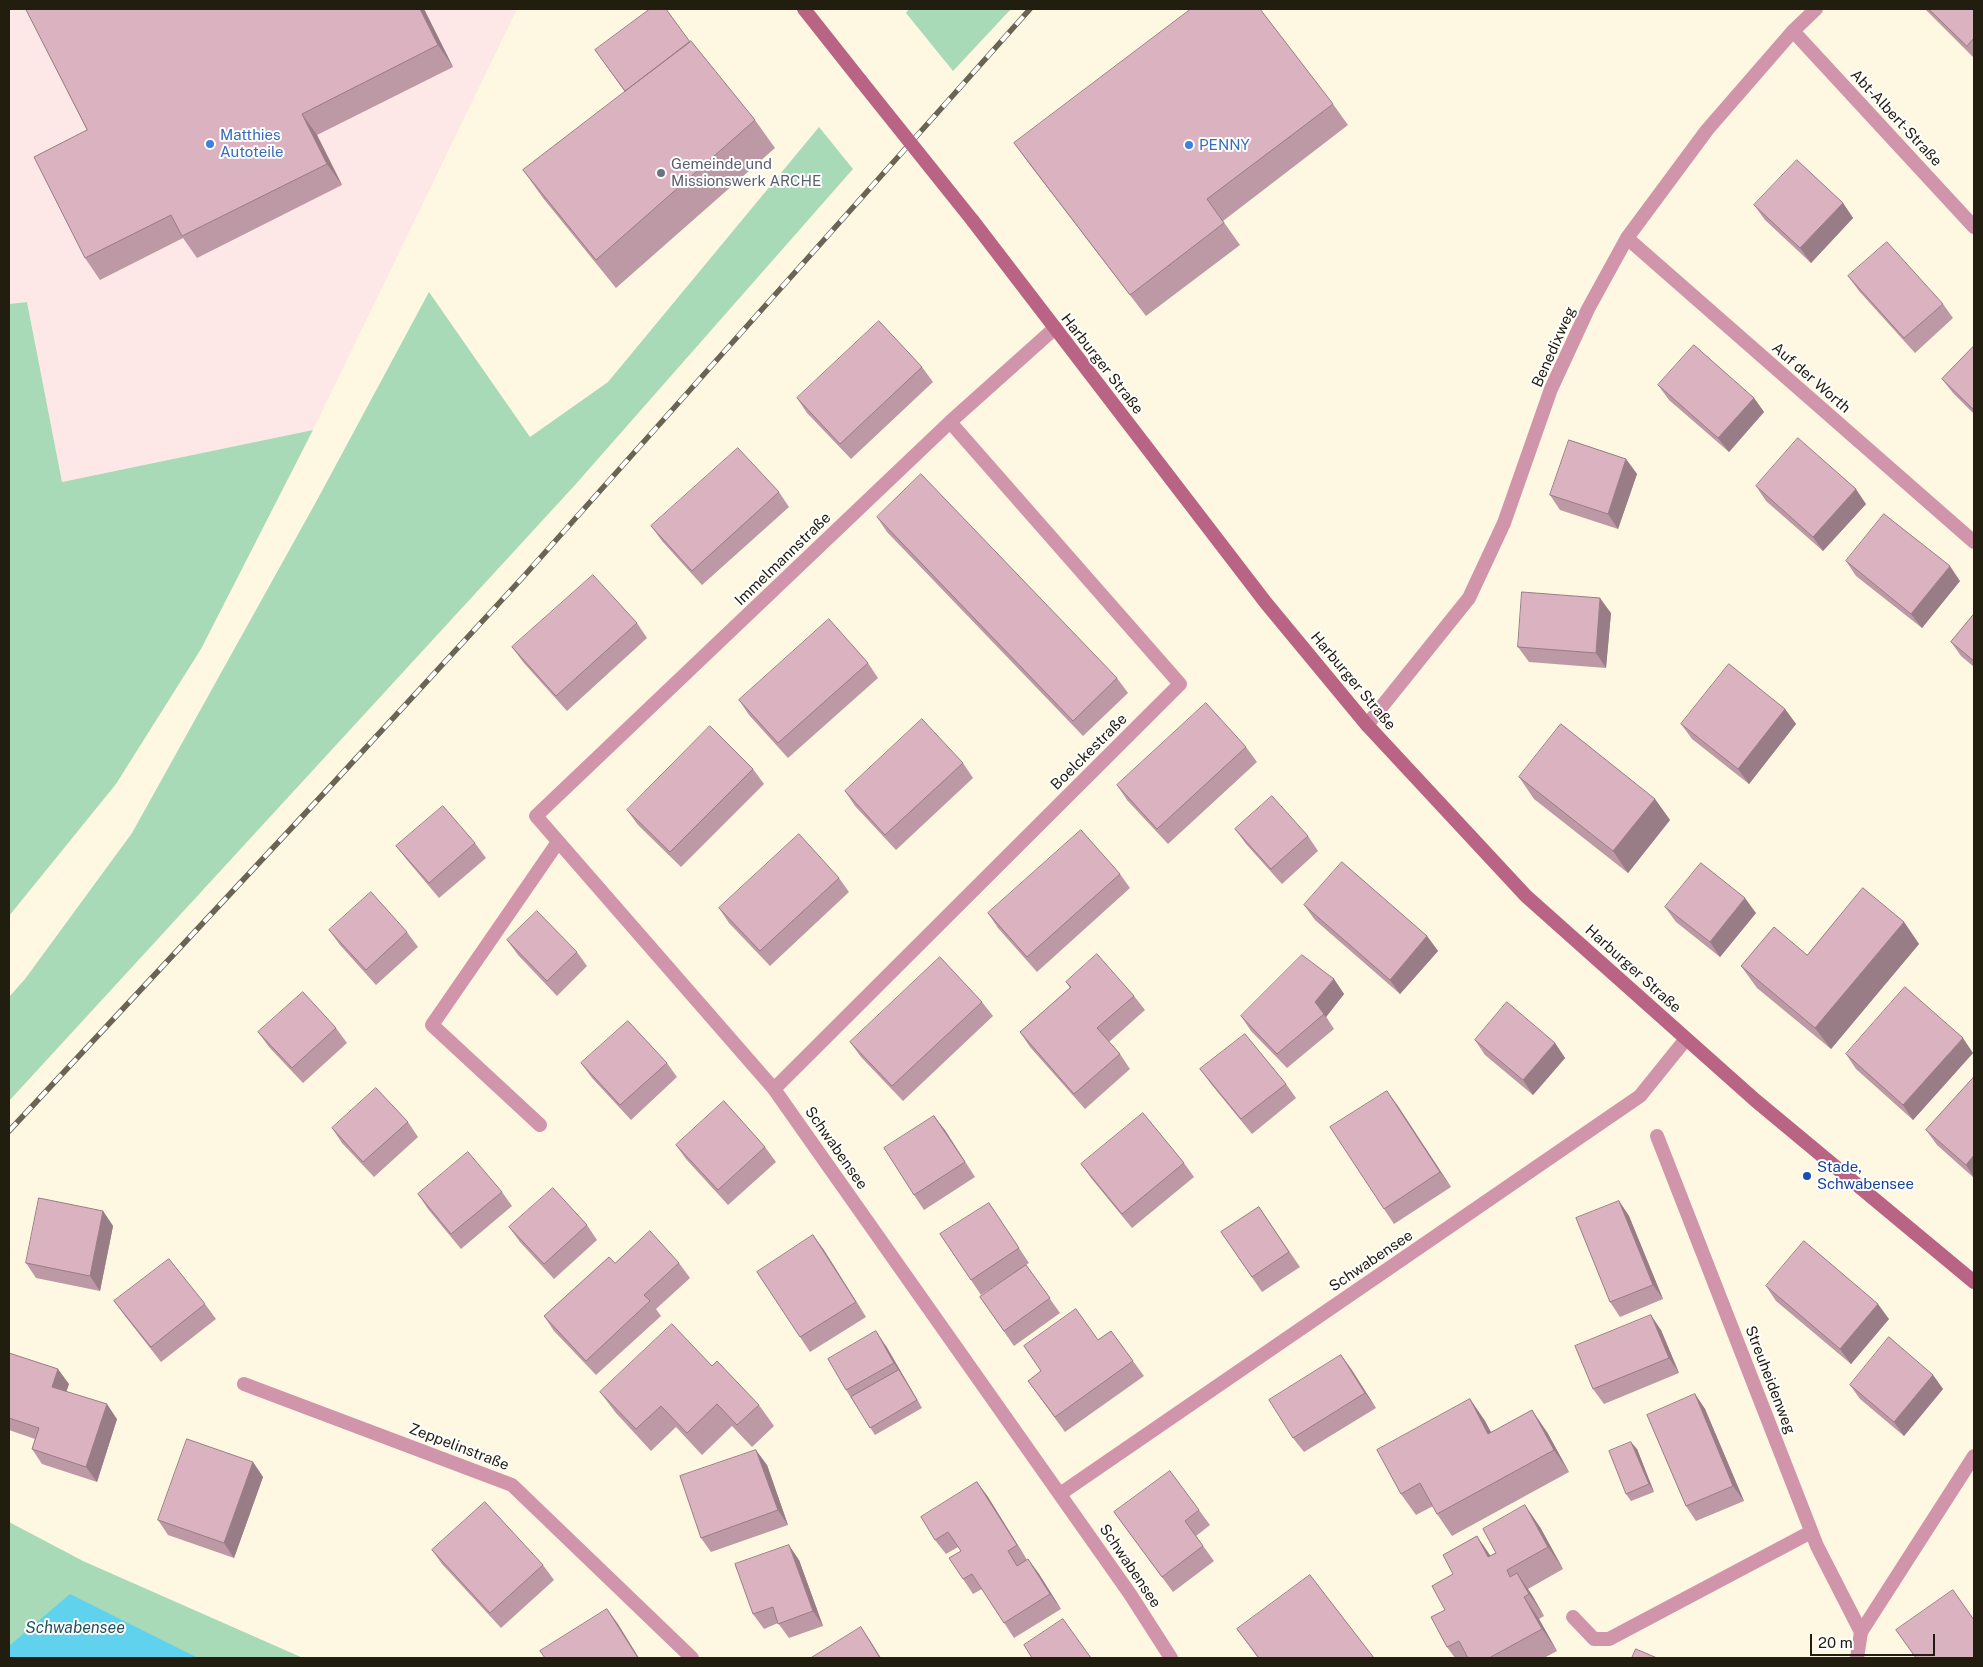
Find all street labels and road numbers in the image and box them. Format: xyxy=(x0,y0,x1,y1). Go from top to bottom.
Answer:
street label: Abt-Albert-Straße xyxy=(1847,66,1945,170)
street label: Benedixweg xyxy=(1528,304,1580,390)
street label: Harburger Straße xyxy=(1057,310,1147,418)
street label: Auf der Worth xyxy=(1768,339,1854,417)
street label: Immelmannstraße xyxy=(731,509,835,609)
street label: Harburger Straße xyxy=(1307,628,1399,734)
street label: Boelckestraße xyxy=(1047,710,1131,794)
street label: Harburger Straße xyxy=(1581,921,1685,1017)
street label: Schwabensee xyxy=(801,1103,871,1193)
street label: Schwabensee xyxy=(1326,1226,1416,1296)
street label: Streuheidenweg xyxy=(1741,1323,1799,1437)
street label: Zeppelinstraße xyxy=(407,1420,511,1474)
street label: Schwabensee xyxy=(1095,1521,1165,1611)

